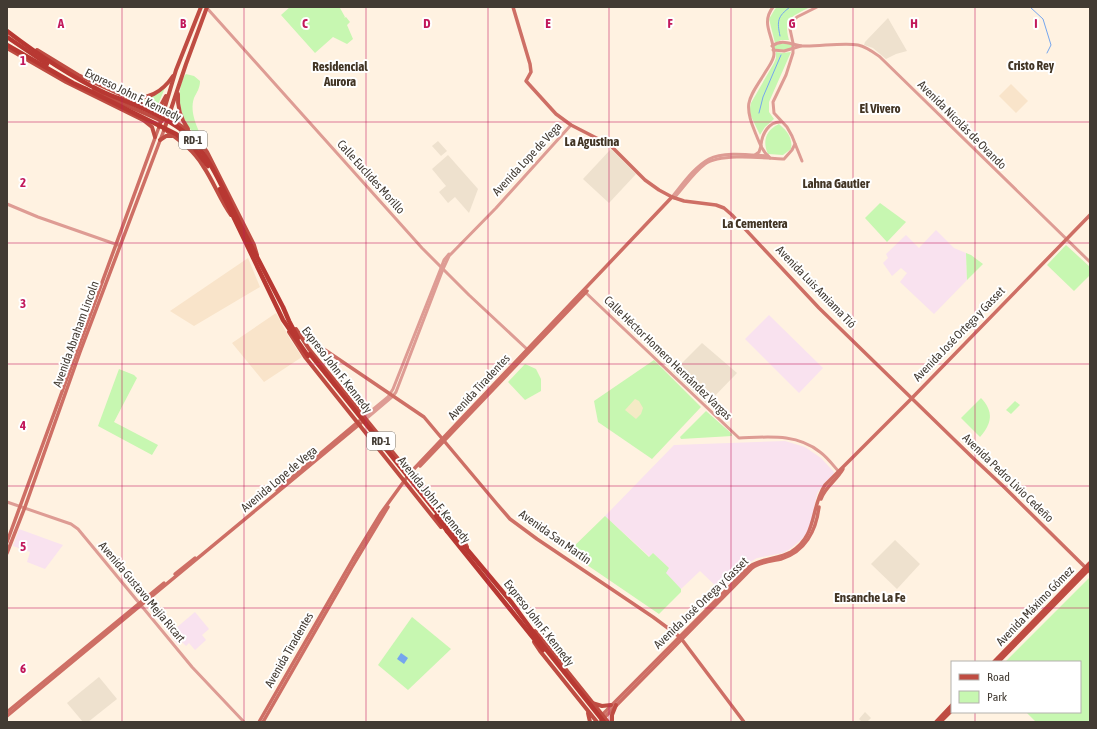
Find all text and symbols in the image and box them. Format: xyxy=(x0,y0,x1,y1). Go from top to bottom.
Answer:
text: A xyxy=(57,16,65,31)
text: B xyxy=(180,16,187,31)
text: C xyxy=(302,16,308,31)
text: D xyxy=(423,16,431,31)
text: E xyxy=(545,16,551,31)
text: F xyxy=(667,16,673,31)
text: G xyxy=(789,16,796,31)
text: H xyxy=(910,16,918,31)
text: I xyxy=(1034,16,1038,31)
text: 1 xyxy=(20,53,26,68)
district label: Cristo Rey xyxy=(1008,58,1055,73)
district label: Residencial Aurora xyxy=(312,59,368,89)
street label: Expreso John F. Kennedy xyxy=(82,66,184,124)
street label: Avenida Nicolás de Ovando xyxy=(915,78,1009,172)
district label: El Vivero xyxy=(859,101,901,116)
street label: Avenida Lope de Vega xyxy=(489,119,565,199)
road number: RD-1 xyxy=(179,131,207,149)
district label: La Agustina xyxy=(565,134,619,149)
street label: Calle Euclides Morillo xyxy=(334,137,408,217)
text: 2 xyxy=(20,175,26,190)
district label: Lahna Gautier xyxy=(802,176,871,191)
district label: La Cementera xyxy=(722,216,788,231)
street label: Avenida Luis Amiama Tió xyxy=(773,243,859,331)
street label: Avenida Abraham Lincoln xyxy=(50,279,102,389)
street label: Avenida José Ortega y Gasset xyxy=(910,284,1008,384)
street label: Calle Héctor Homero Hernández Vargas xyxy=(601,293,735,423)
text: 3 xyxy=(20,296,26,311)
street label: Expreso John F. Kennedy xyxy=(299,324,375,416)
street label: Avenida Tiradentes xyxy=(445,351,513,423)
text: 4 xyxy=(19,418,26,433)
street label: Avenida Pedro Livio Cedeño xyxy=(960,431,1057,525)
road number: RD-1 xyxy=(367,432,395,450)
street label: Avenida Lope de Vega xyxy=(238,443,320,515)
street label: Avenida John F. Kennedy xyxy=(395,454,473,546)
street label: Avenida San Martín xyxy=(516,507,594,567)
text: 5 xyxy=(20,539,26,554)
street label: Avenida Gustavo Mejía Ricart xyxy=(96,539,189,646)
street label: Avenida José Ortega y Gasset xyxy=(651,554,751,652)
street label: Avenida Máximo Gómez xyxy=(993,563,1077,649)
street label: Expreso John F. Kennedy xyxy=(501,577,577,669)
district label: Ensanche La Fe xyxy=(834,590,906,605)
street label: Avenida Tiradentes xyxy=(262,610,316,690)
text: 6 xyxy=(20,661,26,676)
legend xyxy=(951,661,1081,713)
text: Road xyxy=(987,670,1010,684)
text: Park xyxy=(987,690,1008,704)

